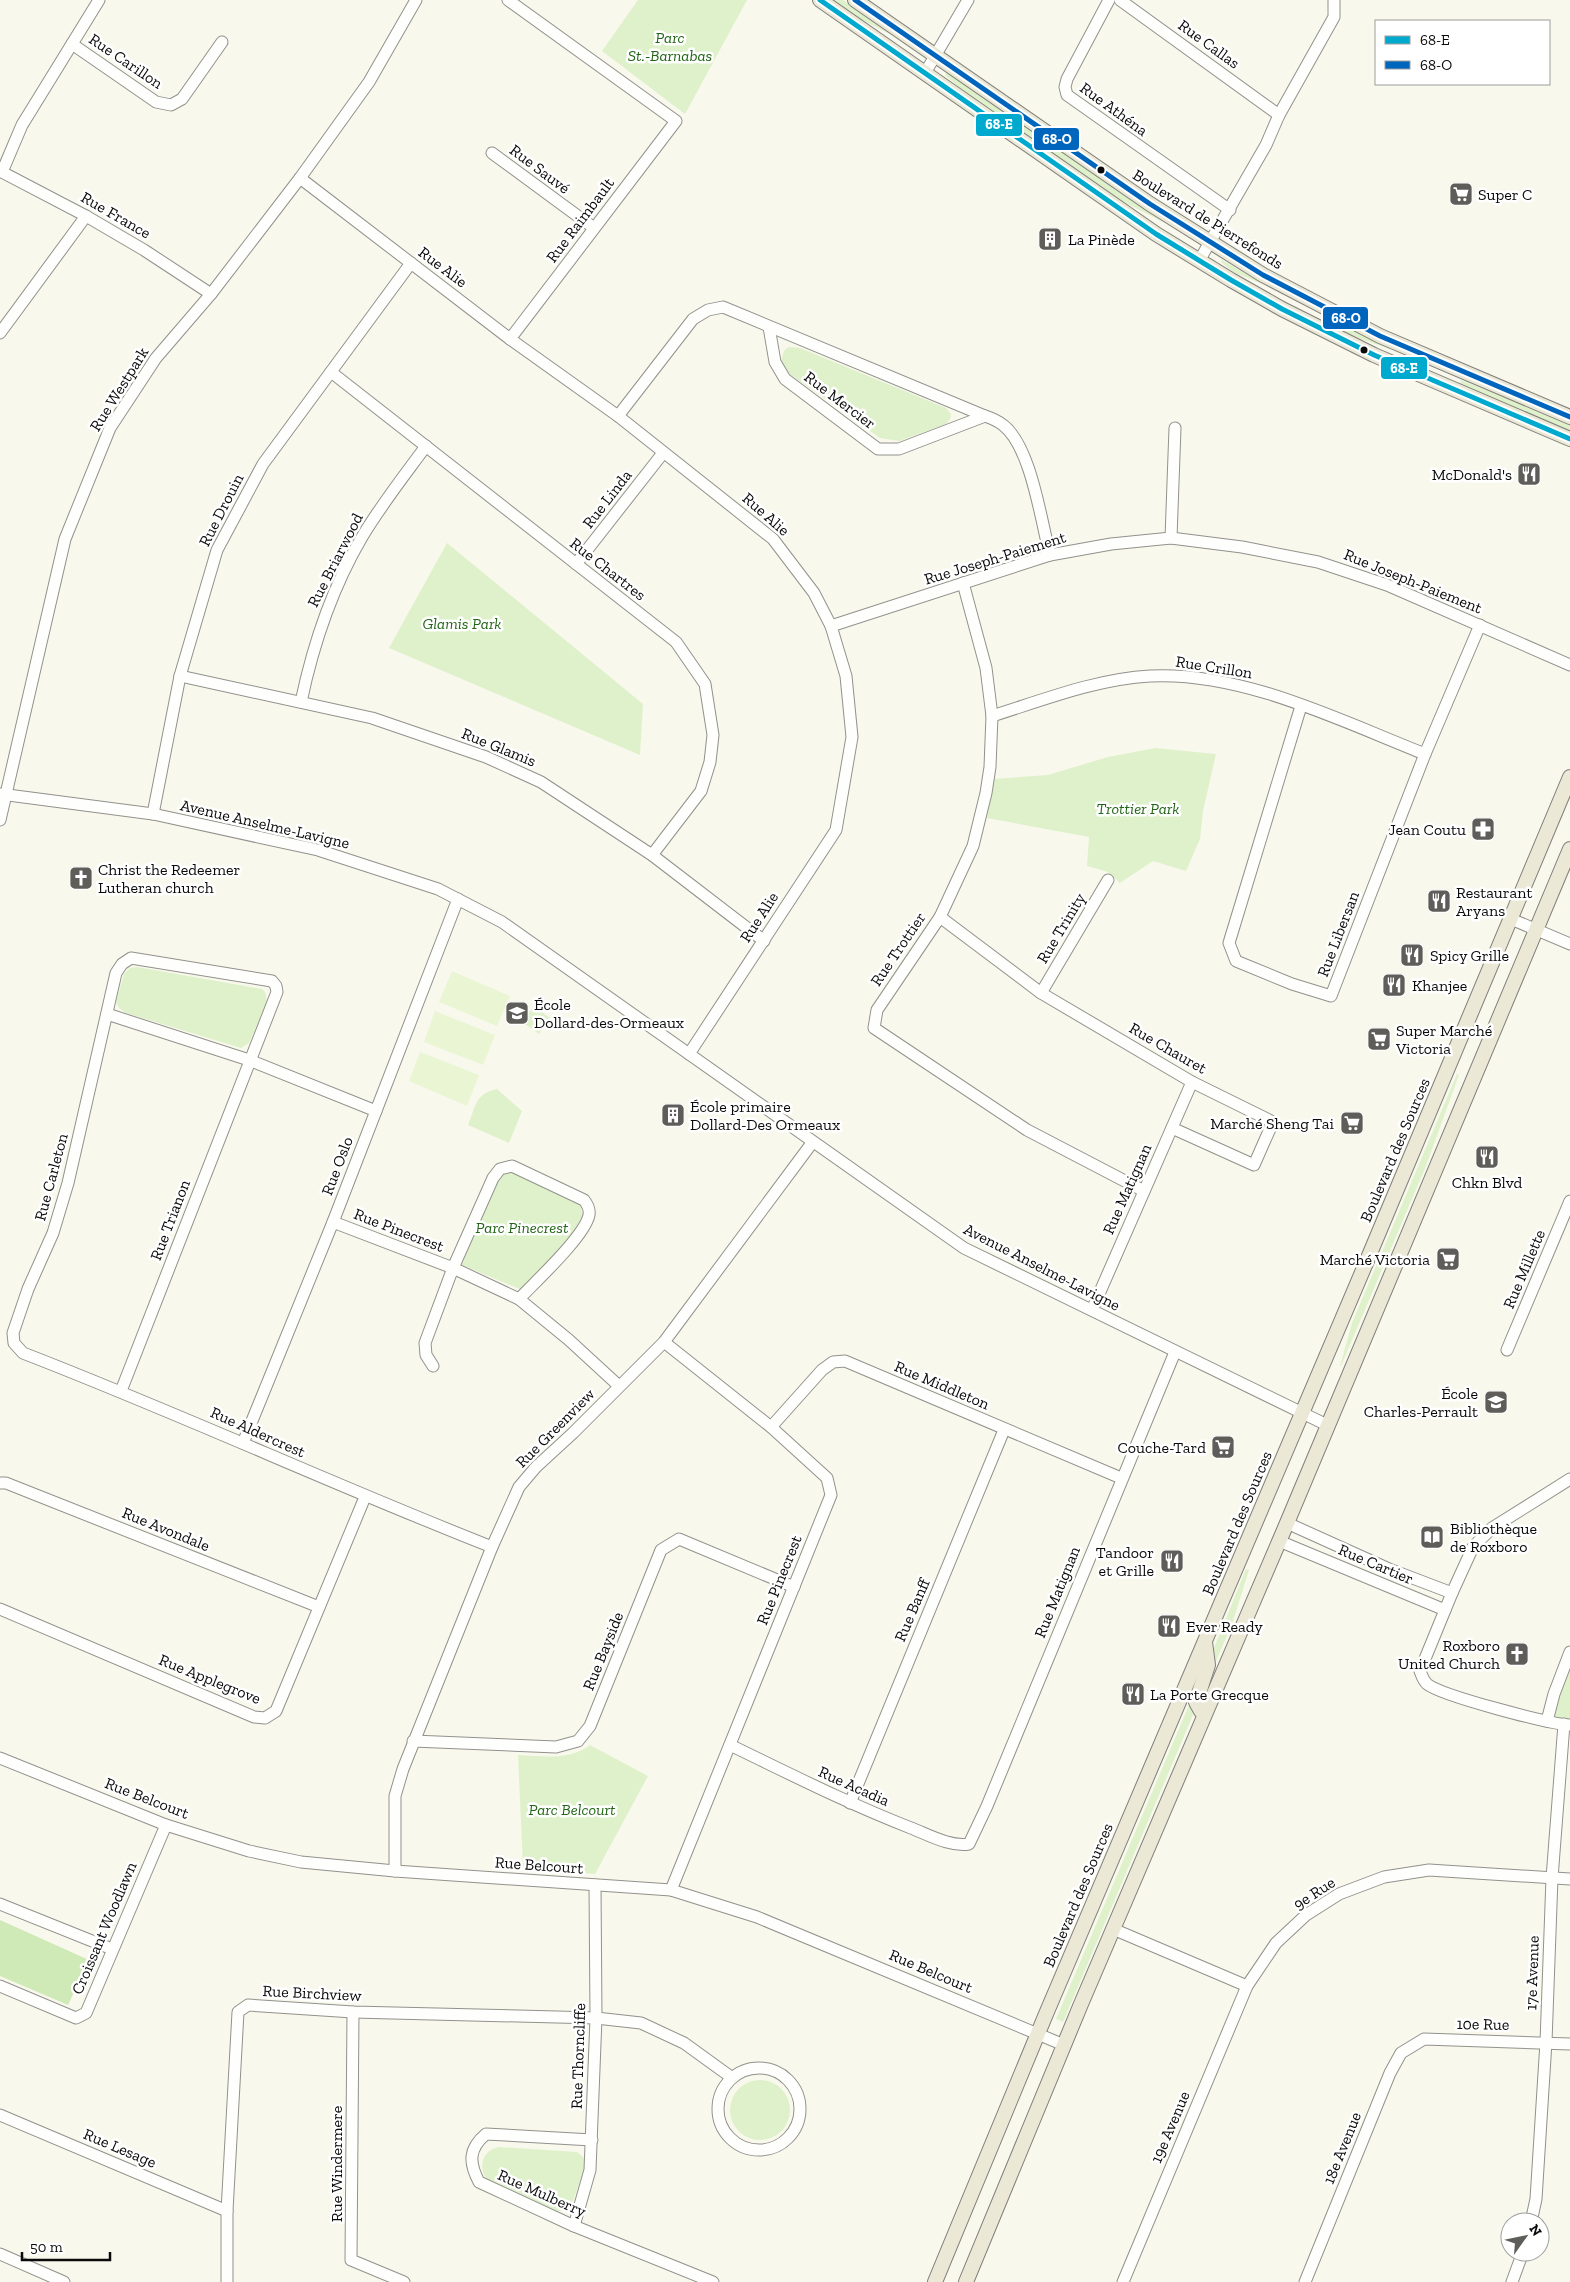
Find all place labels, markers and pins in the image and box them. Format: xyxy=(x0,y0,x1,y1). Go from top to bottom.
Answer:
unlabelled marker xyxy=(1096,165,1106,175)
supermarket icon: Super C xyxy=(1448,181,1474,207)
place label: Super C xyxy=(1478,185,1532,204)
building icon: La Pinède xyxy=(1037,226,1063,252)
place label: La Pinède xyxy=(1068,230,1135,249)
unlabelled marker xyxy=(1359,345,1369,355)
restaurant icon: McDonald's xyxy=(1516,461,1542,487)
place label: McDonald's xyxy=(1432,465,1512,484)
pharmacy icon: Jean Coutu xyxy=(1470,816,1496,842)
place label: Jean Coutu xyxy=(1389,820,1466,839)
place label: Christ the Redeemer Lutheran church xyxy=(98,860,240,897)
church icon: Christ the Redeemer Lutheran church xyxy=(68,865,94,891)
place label: Restaurant Aryans xyxy=(1456,883,1532,920)
restaurant icon: Restaurant Aryans xyxy=(1426,888,1452,914)
restaurant icon: Spicy Grille xyxy=(1399,942,1425,968)
place label: Spicy Grille xyxy=(1430,946,1509,965)
restaurant icon: Khanjee xyxy=(1381,972,1407,998)
place label: Khanjee xyxy=(1412,976,1467,995)
place label: École Dollard-des-Ormeaux xyxy=(534,995,684,1032)
school or university icon: École Dollard-des-Ormeaux xyxy=(504,1000,530,1026)
place label: Super Marché Victoria xyxy=(1395,1021,1492,1058)
supermarket icon: Super Marché Victoria xyxy=(1366,1026,1392,1052)
place label: École primaire Dollard-Des Ormeaux xyxy=(690,1097,840,1134)
building icon: École primaire Dollard-Des Ormeaux xyxy=(660,1102,686,1128)
supermarket icon: Marché Sheng Tai xyxy=(1339,1110,1365,1136)
place label: Marché Sheng Tai xyxy=(1210,1114,1335,1133)
restaurant icon: Chkn Blvd xyxy=(1474,1144,1500,1170)
place label: Chkn Blvd xyxy=(1452,1173,1523,1192)
supermarket icon: Marché Victoria xyxy=(1435,1246,1461,1272)
place label: Marché Victoria xyxy=(1320,1250,1430,1269)
place label: École Charles-Perrault xyxy=(1364,1384,1478,1421)
school or university icon: École Charles-Perrault xyxy=(1483,1389,1509,1415)
supermarket icon: Couche-Tard xyxy=(1210,1434,1236,1460)
place label: Couche-Tard xyxy=(1118,1438,1206,1457)
place label: Bibliothèque de Roxboro xyxy=(1450,1519,1537,1556)
library icon: Bibliothèque de Roxboro xyxy=(1419,1524,1445,1550)
place label: Tandoor et Grille xyxy=(1096,1543,1154,1580)
restaurant icon: Tandoor et Grille xyxy=(1159,1548,1185,1574)
restaurant icon: Ever Ready xyxy=(1156,1613,1182,1639)
place label: Ever Ready xyxy=(1186,1617,1263,1636)
place label: Roxboro United Church xyxy=(1398,1636,1500,1673)
church icon: Roxboro United Church xyxy=(1504,1641,1530,1667)
restaurant icon: La Porte Grecque xyxy=(1120,1681,1146,1707)
place label: La Porte Grecque xyxy=(1150,1685,1269,1704)

